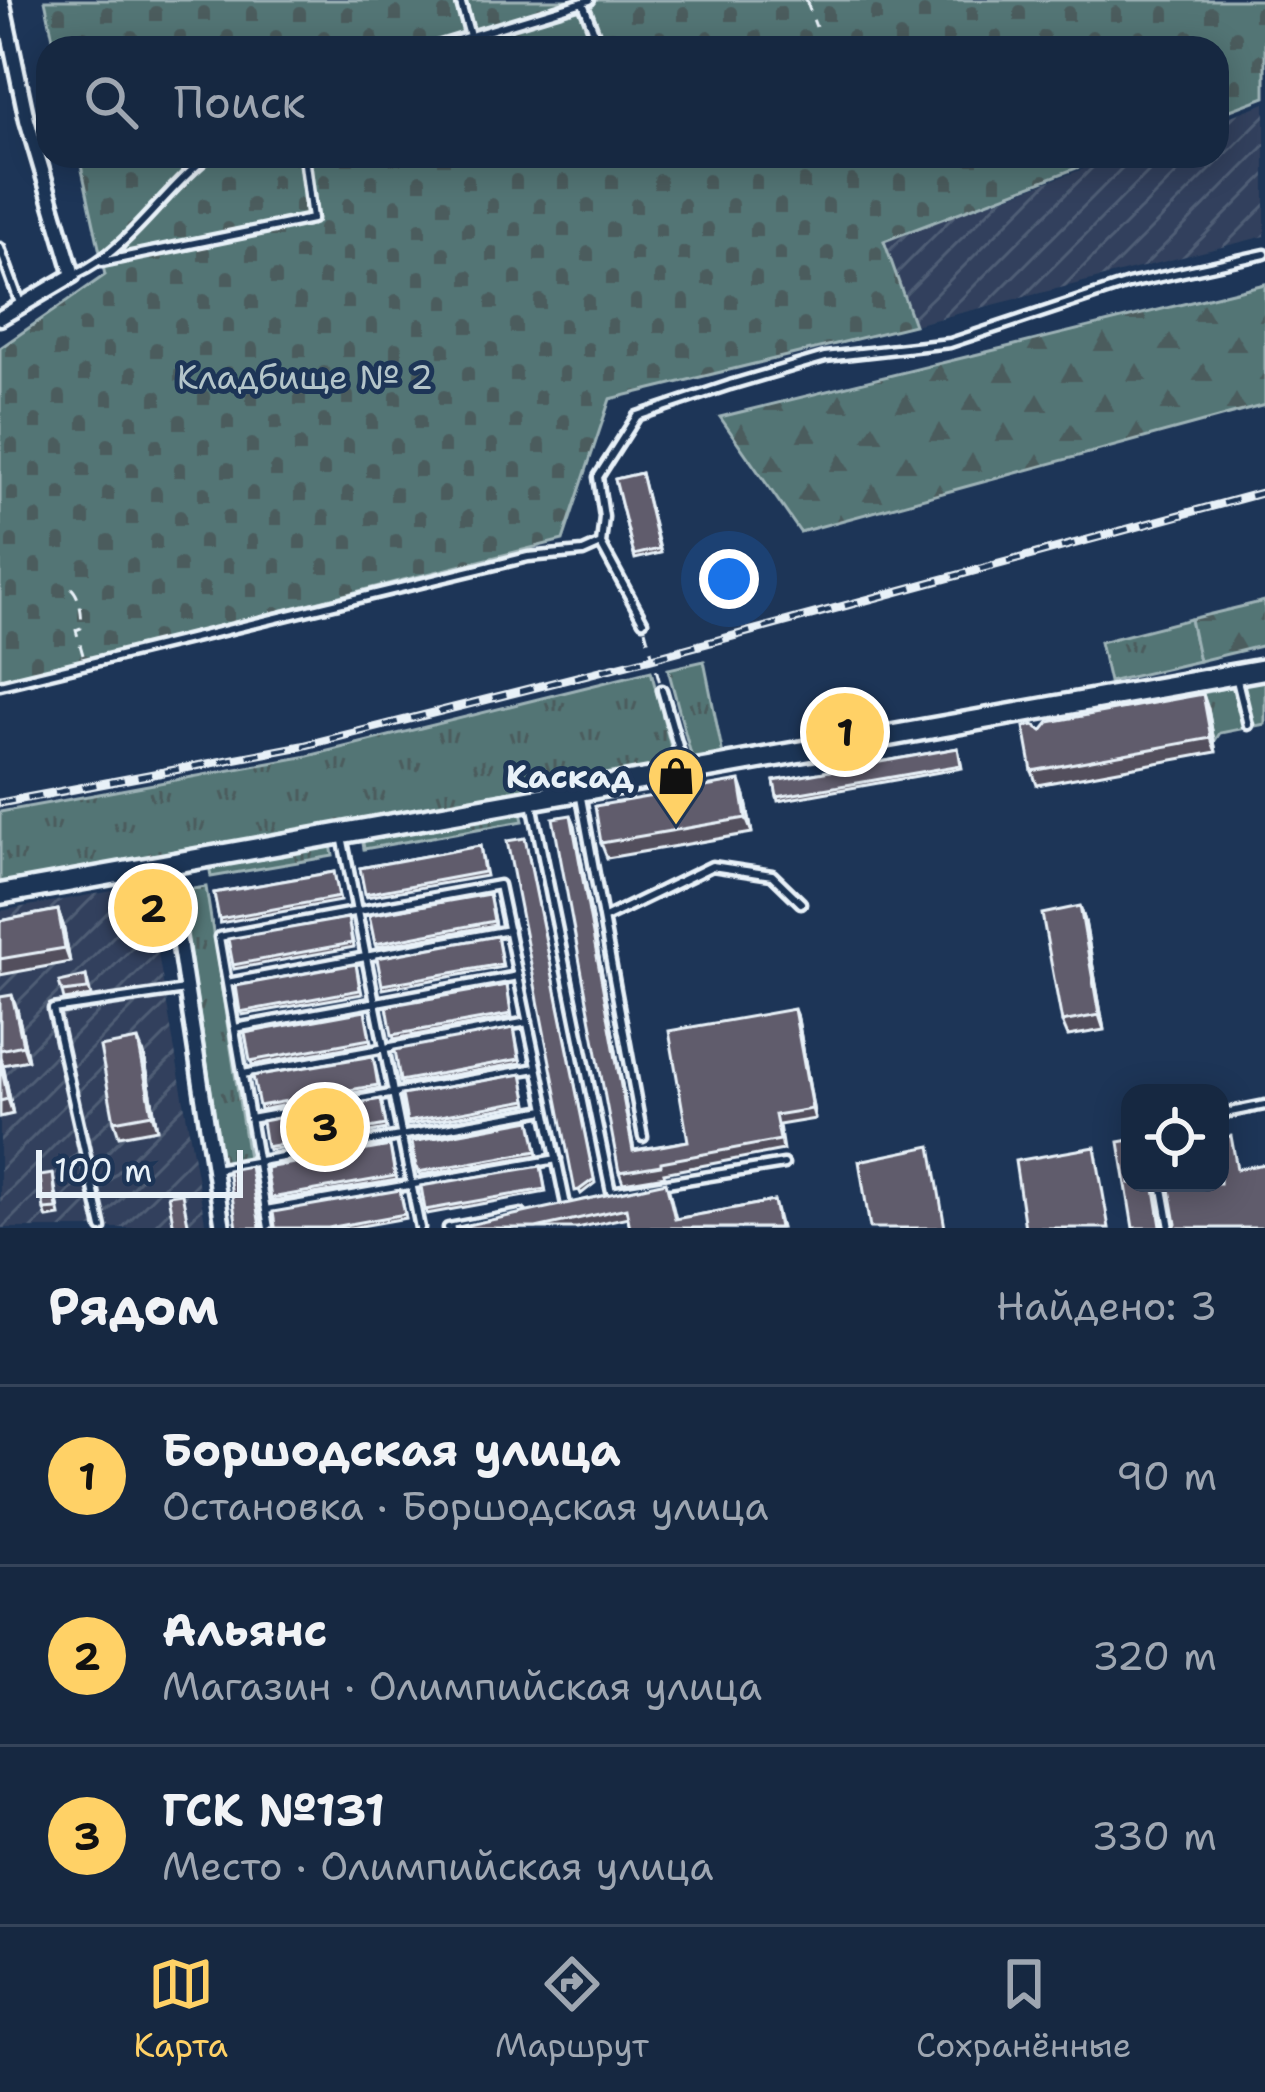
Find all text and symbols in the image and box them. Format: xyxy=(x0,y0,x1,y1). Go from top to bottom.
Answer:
search box xyxy=(36,36,1229,168)
icon: search xyxy=(78,69,144,135)
text: Поиск xyxy=(174,72,305,132)
park label: Кладбище № 2 xyxy=(177,355,433,400)
your location xyxy=(699,549,759,609)
pin: 1 xyxy=(806,687,884,777)
shop icon: Каскад xyxy=(645,745,707,827)
place label: Каскад xyxy=(506,754,634,799)
pin: 2 xyxy=(114,863,192,953)
pin: 3 xyxy=(286,1082,364,1172)
map controls xyxy=(1121,1084,1229,1192)
button: locate xyxy=(1121,1084,1229,1192)
scale bar xyxy=(36,1144,243,1197)
text: 100 m xyxy=(54,1148,153,1193)
text: Рядом xyxy=(48,1272,219,1340)
text: Найдено: 3 xyxy=(996,1280,1217,1332)
text: Боршодская улица xyxy=(162,1420,621,1480)
text: 1 xyxy=(78,1450,96,1502)
text: 90 m xyxy=(1116,1450,1217,1502)
text: Остановка · Боршодская улица xyxy=(162,1480,769,1532)
text: Альянс xyxy=(162,1600,328,1660)
text: 2 xyxy=(73,1630,101,1682)
text: 320 m xyxy=(1092,1630,1217,1682)
text: Магазин · Олимпийская улица xyxy=(162,1660,762,1712)
text: ГСК №131 xyxy=(162,1780,385,1840)
text: 3 xyxy=(73,1810,101,1862)
text: 330 m xyxy=(1091,1810,1217,1862)
text: Место · Олимпийская улица xyxy=(162,1840,714,1892)
tab: Карта xyxy=(134,1951,228,2068)
tab: Маршрут xyxy=(495,1951,649,2068)
tab: Сохранённые xyxy=(916,1951,1131,2068)

